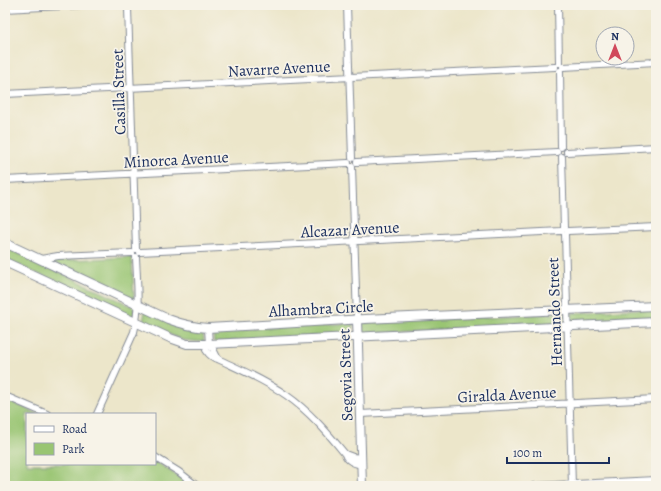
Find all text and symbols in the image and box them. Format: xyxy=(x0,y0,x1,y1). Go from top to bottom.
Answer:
north arrow xyxy=(595,26,635,66)
text: N xyxy=(611,29,619,44)
street label: Casilla Street xyxy=(107,49,131,135)
street label: Navarre Avenue xyxy=(227,55,331,83)
street label: Minorca Avenue xyxy=(123,146,229,174)
street label: Alcazar Avenue xyxy=(299,216,400,244)
street label: Hernando Street xyxy=(542,257,568,367)
street label: Alhambra Circle xyxy=(267,295,374,323)
street label: Segovia Street xyxy=(333,328,359,422)
street label: Giralda Avenue xyxy=(457,381,557,409)
legend xyxy=(26,413,156,465)
text: Road xyxy=(62,421,88,437)
scale bar xyxy=(507,439,609,465)
text: Park xyxy=(62,441,85,457)
text: 100 m xyxy=(513,445,542,461)

